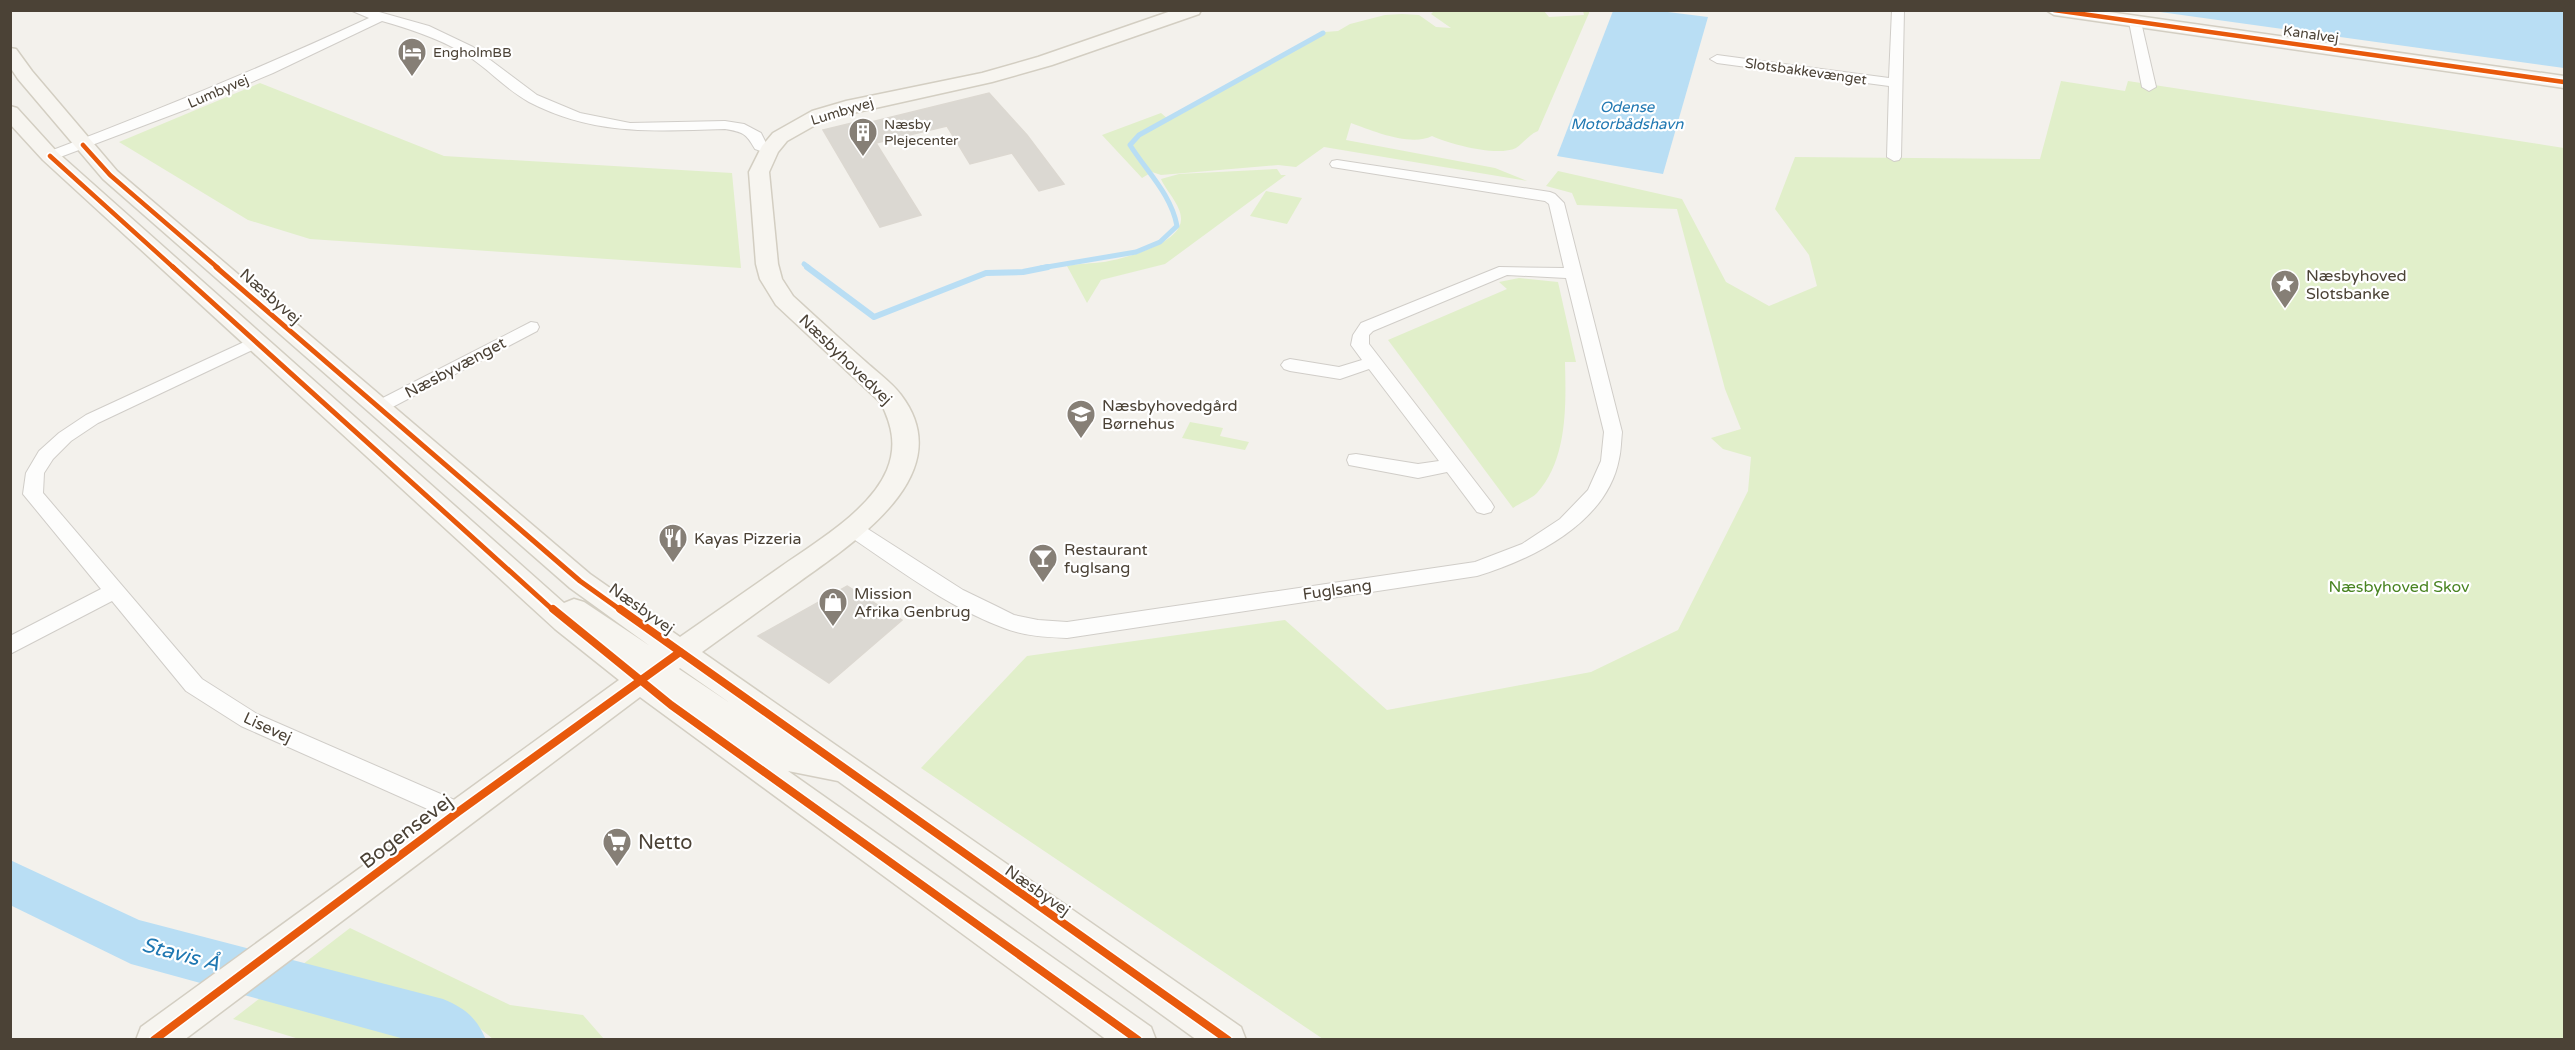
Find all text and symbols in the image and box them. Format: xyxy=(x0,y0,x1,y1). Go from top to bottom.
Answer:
street label: Kanalvej xyxy=(2282,22,2340,47)
hotel icon: EngholmBB xyxy=(396,36,428,78)
place label: EngholmBB xyxy=(433,44,512,61)
street label: Slotsbakkevænget xyxy=(1744,55,1869,89)
street label: Lumbyvej xyxy=(185,71,251,112)
street label: Lumbyvej xyxy=(809,94,875,129)
water label: Odense Motorbådshavn xyxy=(1571,98,1684,133)
building icon: Næsby Plejecenter xyxy=(847,116,879,158)
place label: Næsby Plejecenter xyxy=(884,116,959,149)
street label: Næsbyvej xyxy=(235,265,305,329)
place label: Næsbyhoved Slotsbanke xyxy=(2306,266,2407,304)
place icon: Næsbyhoved Slotsbanke xyxy=(2269,268,2301,310)
street label: Næsbyhovedvej xyxy=(794,310,896,409)
street label: Næsbyvænget xyxy=(401,333,509,403)
place label: Næsbyhovedgård Børnehus xyxy=(1102,396,1238,434)
school or university icon: Næsbyhovedgård Børnehus xyxy=(1065,398,1097,440)
restaurant icon: Kayas Pizzeria xyxy=(657,522,689,564)
place label: Kayas Pizzeria xyxy=(694,529,802,549)
place label: Restaurant fuglsang xyxy=(1064,540,1148,578)
bar icon: Restaurant fuglsang xyxy=(1027,542,1059,584)
street label: Fuglsang xyxy=(1301,575,1373,605)
park label: Næsbyhoved Skov xyxy=(2328,577,2470,597)
street label: Næsbyvej xyxy=(605,579,678,639)
place label: Mission Afrika Genbrug xyxy=(854,584,971,622)
shop icon: Mission Afrika Genbrug xyxy=(817,586,849,628)
street label: Lisevej xyxy=(240,708,295,748)
street label: Bogensevej xyxy=(356,789,458,874)
supermarket icon: Netto xyxy=(601,826,633,868)
place label: Netto xyxy=(638,831,692,855)
street label: Næsbyvej xyxy=(1001,861,1074,921)
water label: Stavis Å xyxy=(139,931,223,977)

